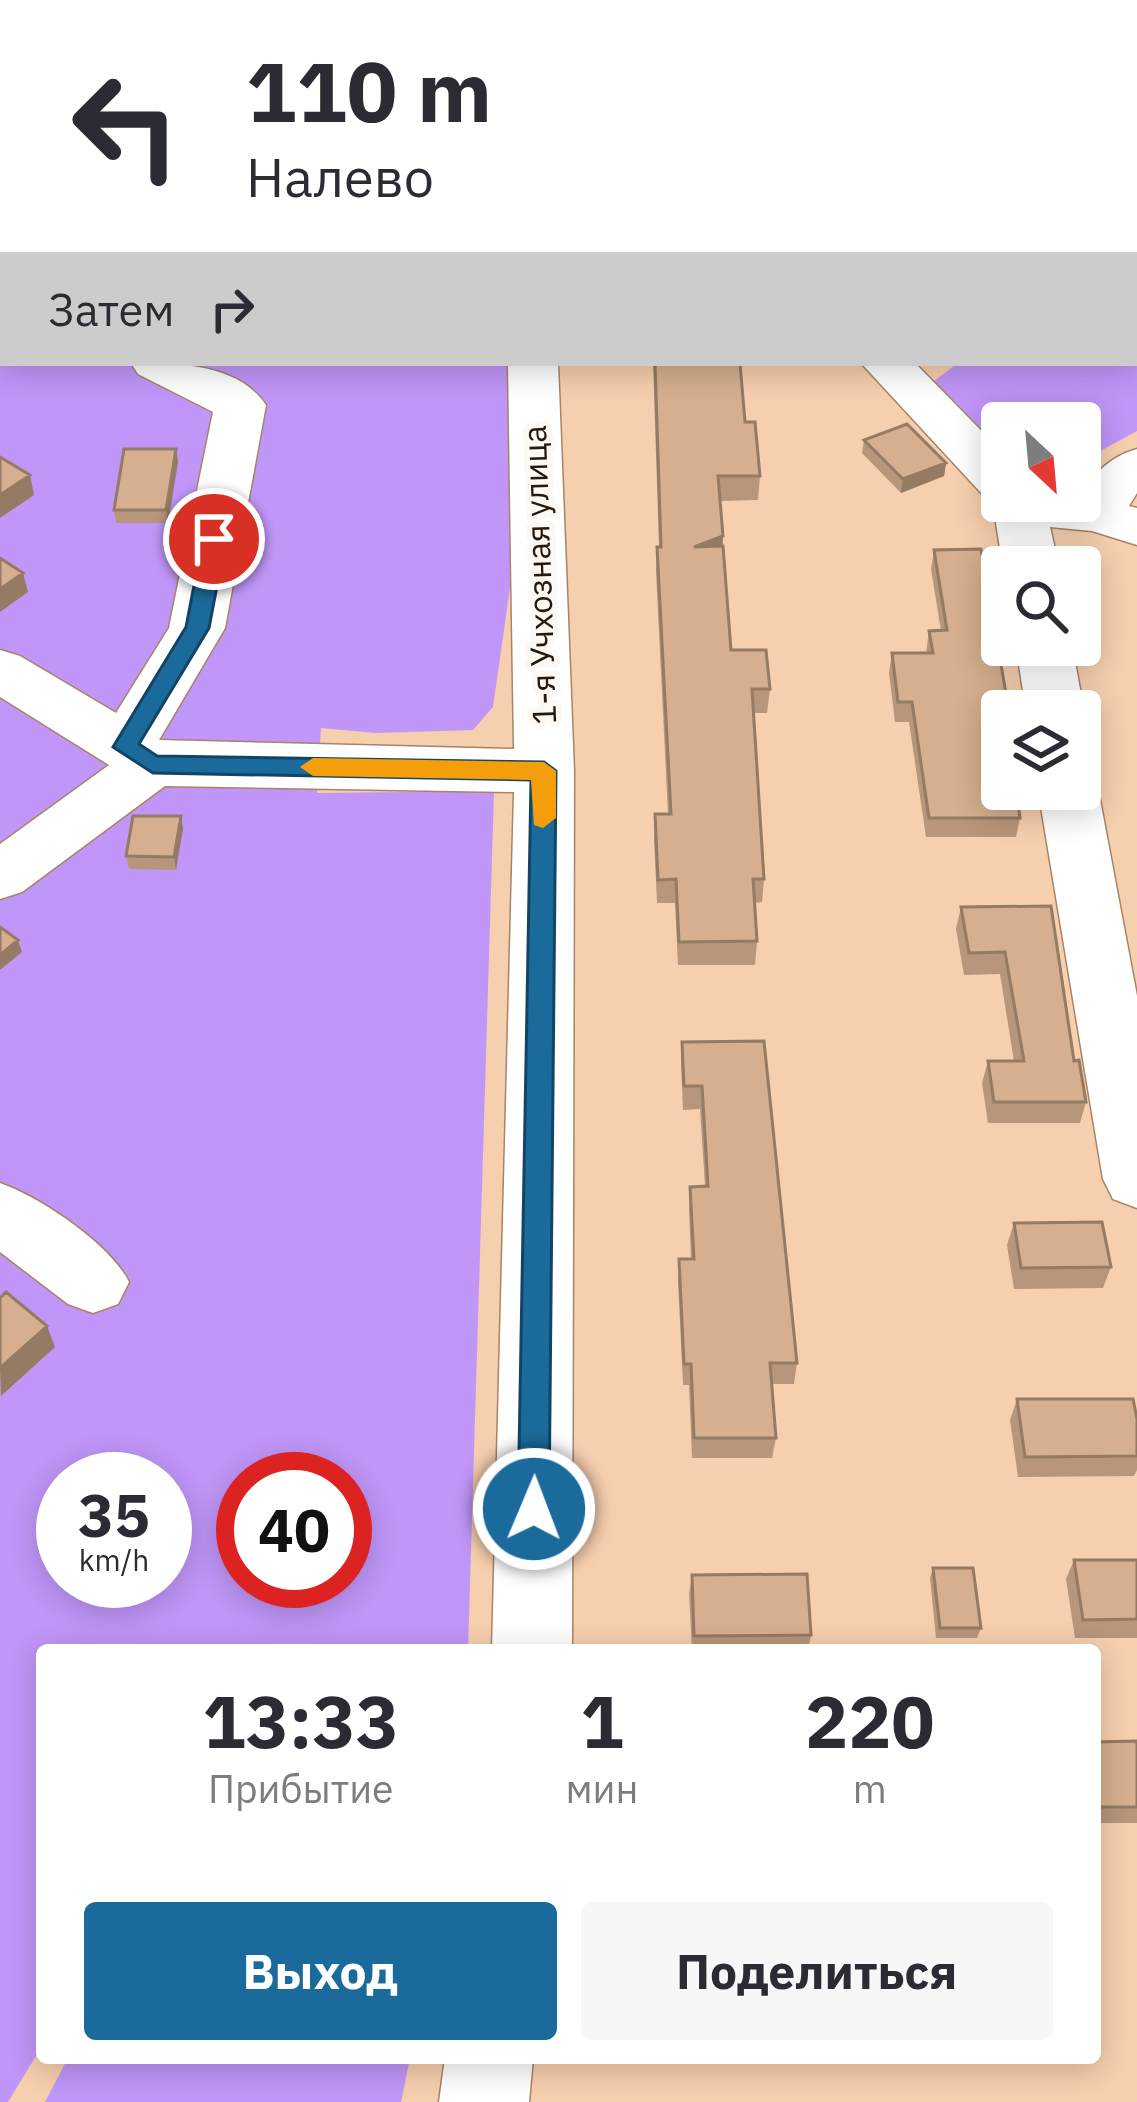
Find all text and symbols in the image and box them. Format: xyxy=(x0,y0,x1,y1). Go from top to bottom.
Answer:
text: 110 m xyxy=(246,36,492,145)
icon: left xyxy=(48,48,204,204)
text: Налево xyxy=(246,142,434,212)
icon: right xyxy=(199,276,265,342)
text: Затем xyxy=(48,280,175,338)
north arrow xyxy=(981,402,1101,522)
map controls xyxy=(981,402,1101,810)
street label: 1-я Учхозная улица xyxy=(512,425,565,725)
pin xyxy=(163,488,265,590)
icon: arrive xyxy=(181,506,247,572)
button: search xyxy=(981,546,1101,666)
button: layers xyxy=(981,690,1101,810)
position arrow xyxy=(471,1446,597,1572)
speed limit sign: 40 xyxy=(216,1452,372,1608)
text: 35 xyxy=(78,1475,150,1554)
text: km/h xyxy=(79,1540,149,1579)
text: 13:33 xyxy=(202,1674,399,1768)
text: 1 xyxy=(580,1674,624,1768)
text: 220 xyxy=(805,1674,935,1768)
text: Прибытие xyxy=(208,1763,394,1814)
text: мин xyxy=(565,1763,638,1814)
text: m xyxy=(853,1763,887,1814)
button: Выход xyxy=(84,1902,557,2040)
button: Поделиться xyxy=(581,1902,1053,2040)

